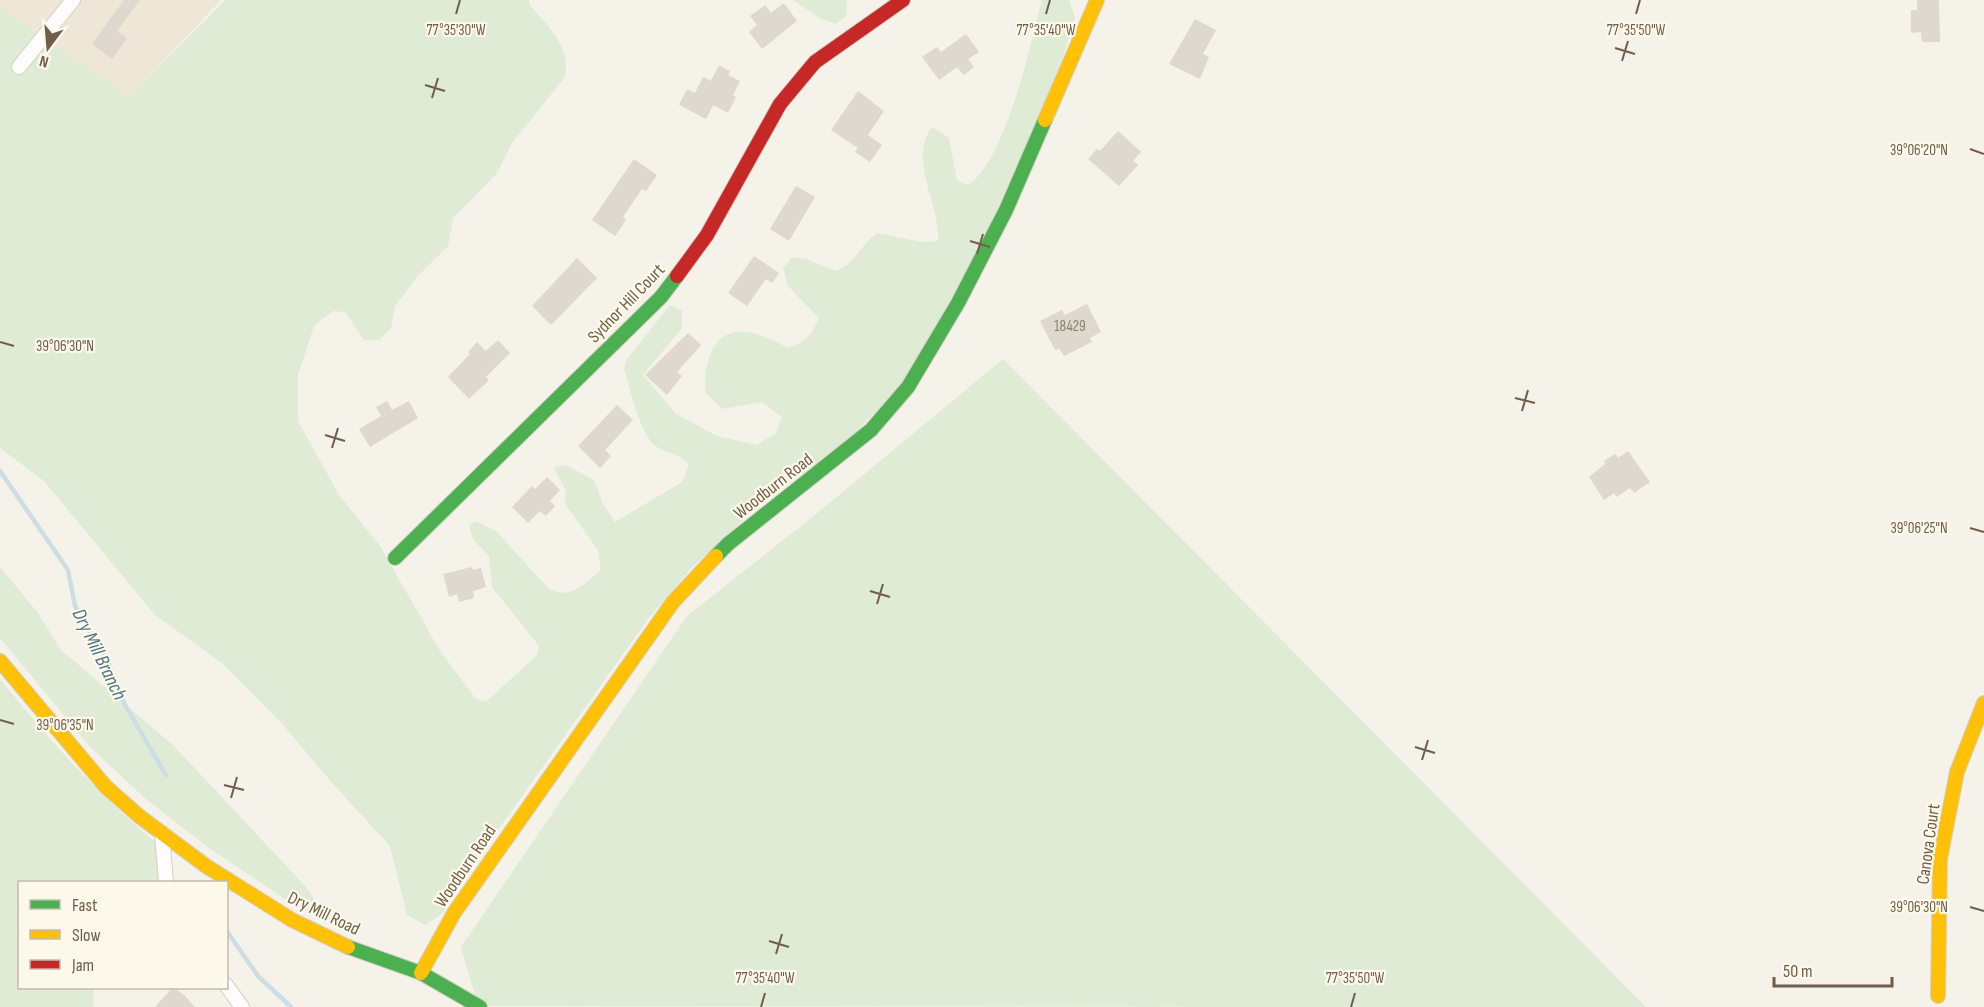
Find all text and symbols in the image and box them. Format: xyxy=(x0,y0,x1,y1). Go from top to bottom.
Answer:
north arrow xyxy=(18,18,78,78)
text: 77°35'30"W xyxy=(427,21,486,40)
text: 77°35'40"W xyxy=(1017,21,1076,40)
text: 77°35'50"W xyxy=(1607,21,1666,40)
text: N xyxy=(38,51,51,71)
text: 39°06'20"N xyxy=(1890,141,1948,160)
street label: Sydnor Hill Court xyxy=(583,259,670,347)
house number: 18429 xyxy=(1054,317,1086,336)
text: 39°06'30"N xyxy=(36,337,94,356)
street label: Woodburn Road xyxy=(730,449,817,524)
text: 39°06'25"N xyxy=(1890,519,1948,538)
water label: Dry Mill Branch xyxy=(67,605,132,704)
text: 39°06'35"N xyxy=(36,716,94,735)
street label: Canova Court xyxy=(1912,802,1945,886)
street label: Woodburn Road xyxy=(430,821,501,911)
legend xyxy=(18,881,228,989)
street label: Dry Mill Road xyxy=(284,887,363,940)
text: Fast xyxy=(72,895,98,916)
text: 39°06'30"N xyxy=(1890,898,1948,917)
text: Slow xyxy=(72,925,101,946)
scale bar xyxy=(1774,950,1892,988)
text: Jam xyxy=(71,955,94,976)
text: 50 m xyxy=(1783,961,1813,982)
text: 77°35'40"W xyxy=(736,969,795,988)
text: 77°35'50"W xyxy=(1326,969,1385,988)

